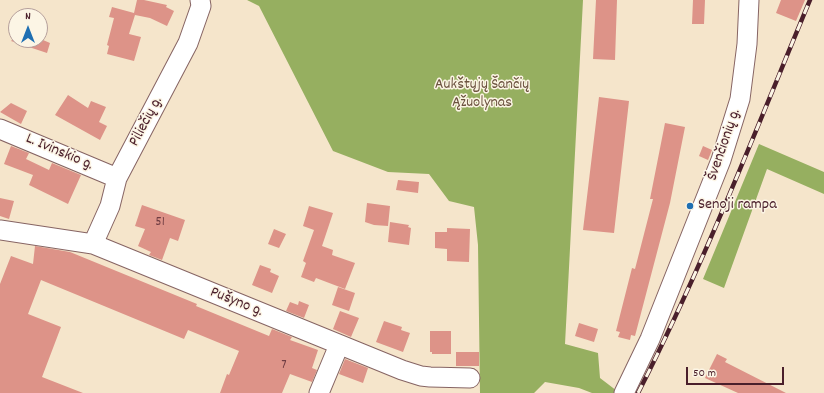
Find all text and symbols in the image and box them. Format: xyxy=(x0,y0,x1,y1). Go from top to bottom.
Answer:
north arrow xyxy=(8,8,48,48)
text: N xyxy=(25,9,31,25)
park label: Aukštųjų Šančių Ąžuolynas xyxy=(435,76,529,114)
street label: Piliečių g. xyxy=(126,94,168,150)
street label: Švenčionių g. xyxy=(704,107,746,183)
street label: L. Ivinskio g. xyxy=(22,130,96,176)
place label: Senoji rampa xyxy=(698,196,777,216)
marker: Senoji rampa xyxy=(685,201,695,211)
house number: 51 xyxy=(155,215,165,231)
street label: Pušyno g. xyxy=(207,284,265,322)
house number: 7 xyxy=(281,358,287,374)
scale bar xyxy=(688,359,786,385)
text: 50 m xyxy=(693,365,716,382)

